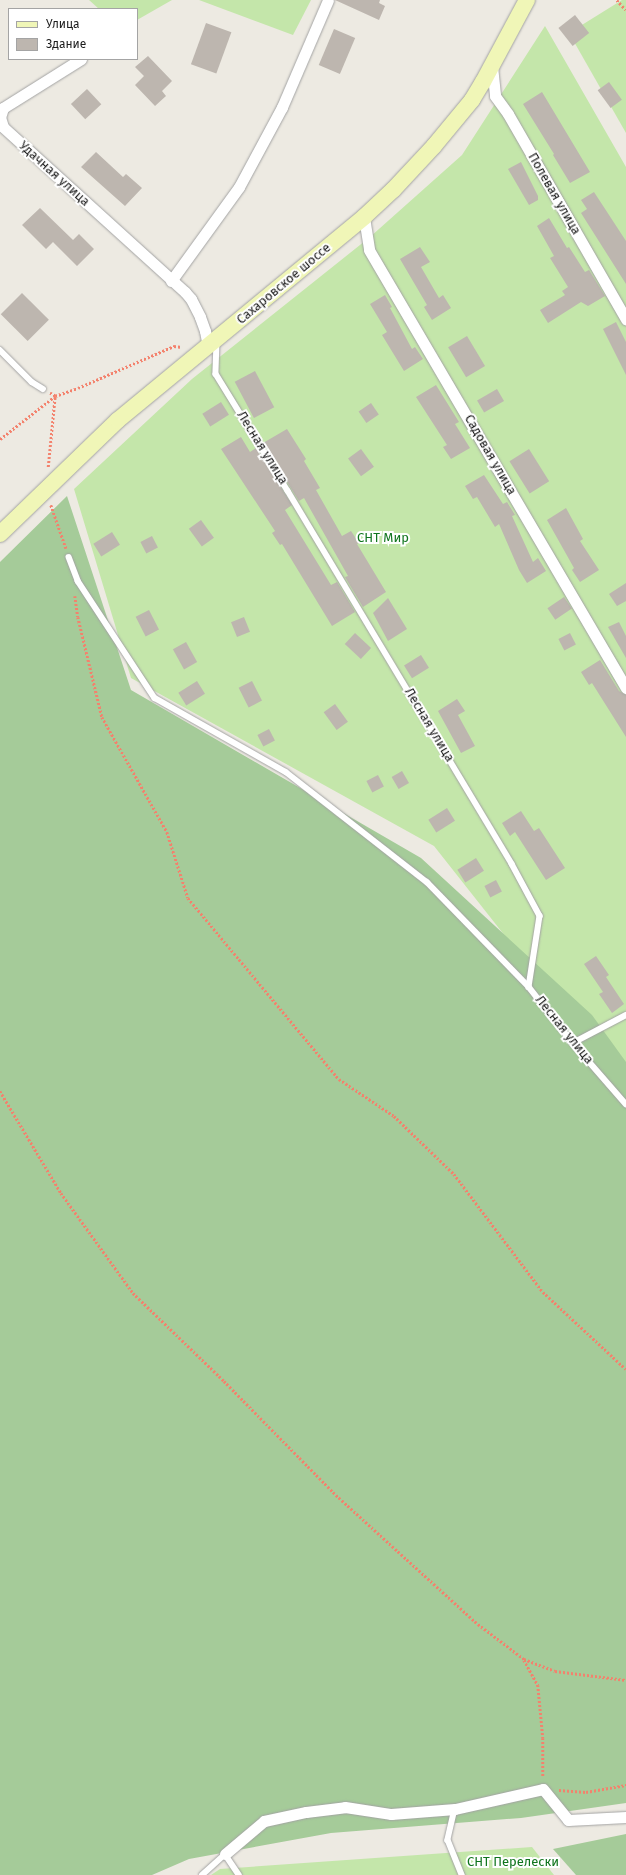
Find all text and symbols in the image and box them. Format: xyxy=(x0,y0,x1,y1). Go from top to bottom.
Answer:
legend xyxy=(8,8,138,60)
text: Улица xyxy=(46,17,80,31)
text: Здание xyxy=(46,37,86,51)
street label: Удачная улица xyxy=(16,138,92,210)
street label: Полевая улица xyxy=(524,150,584,238)
street label: Сахаровское шоссе xyxy=(234,240,334,328)
street label: Лесная улица xyxy=(233,408,291,488)
street label: Садовая улица xyxy=(461,412,519,498)
park label: СНТ Мир xyxy=(357,530,409,546)
street label: Лесная улица xyxy=(401,685,457,765)
street label: Лесная улица xyxy=(532,993,596,1067)
park label: СНТ Перелески xyxy=(467,1854,559,1870)

